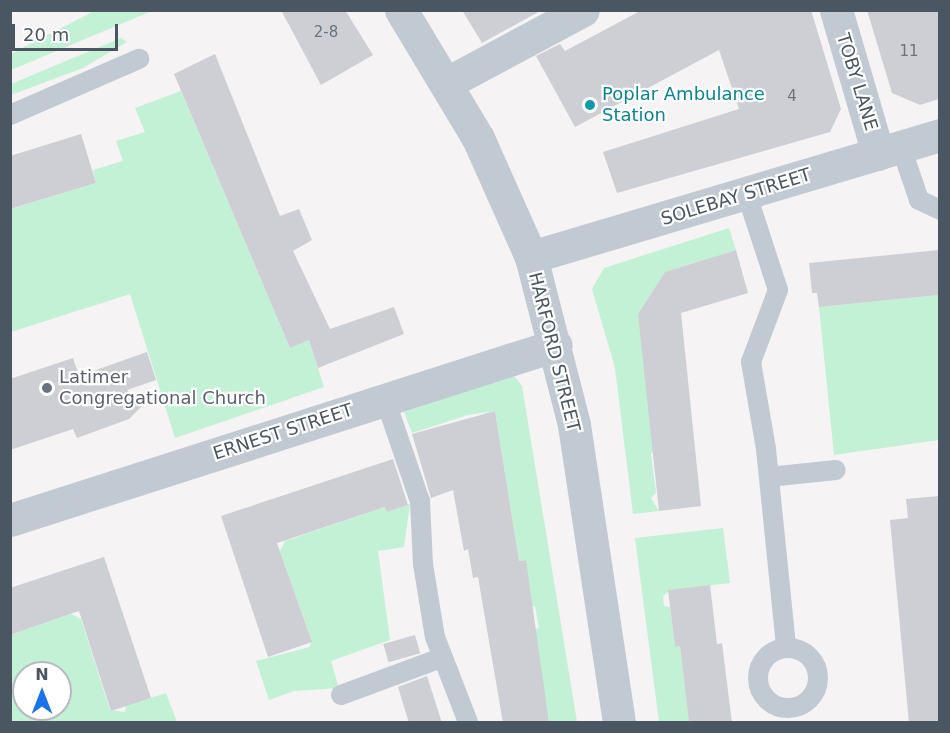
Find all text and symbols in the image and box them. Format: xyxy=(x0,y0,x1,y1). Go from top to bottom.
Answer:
scale bar xyxy=(15,12,122,50)
text: 20 m xyxy=(23,24,69,45)
house number: 2-8 xyxy=(314,24,338,42)
street label: TOBY LANE xyxy=(832,31,882,133)
house number: 11 xyxy=(899,43,919,61)
place label: Poplar Ambulance Station xyxy=(602,84,765,127)
house number: 4 xyxy=(787,88,797,106)
marker: Poplar Ambulance Station xyxy=(583,98,597,112)
street label: SOLEBAY STREET xyxy=(658,164,814,230)
street label: HARFORD STREET xyxy=(524,270,584,434)
place label: Latimer Congregational Church xyxy=(59,367,266,410)
marker: Latimer Congregational Church xyxy=(40,381,54,395)
street label: ERNEST STREET xyxy=(210,399,356,465)
north arrow xyxy=(12,661,72,721)
text: N xyxy=(35,665,49,684)

